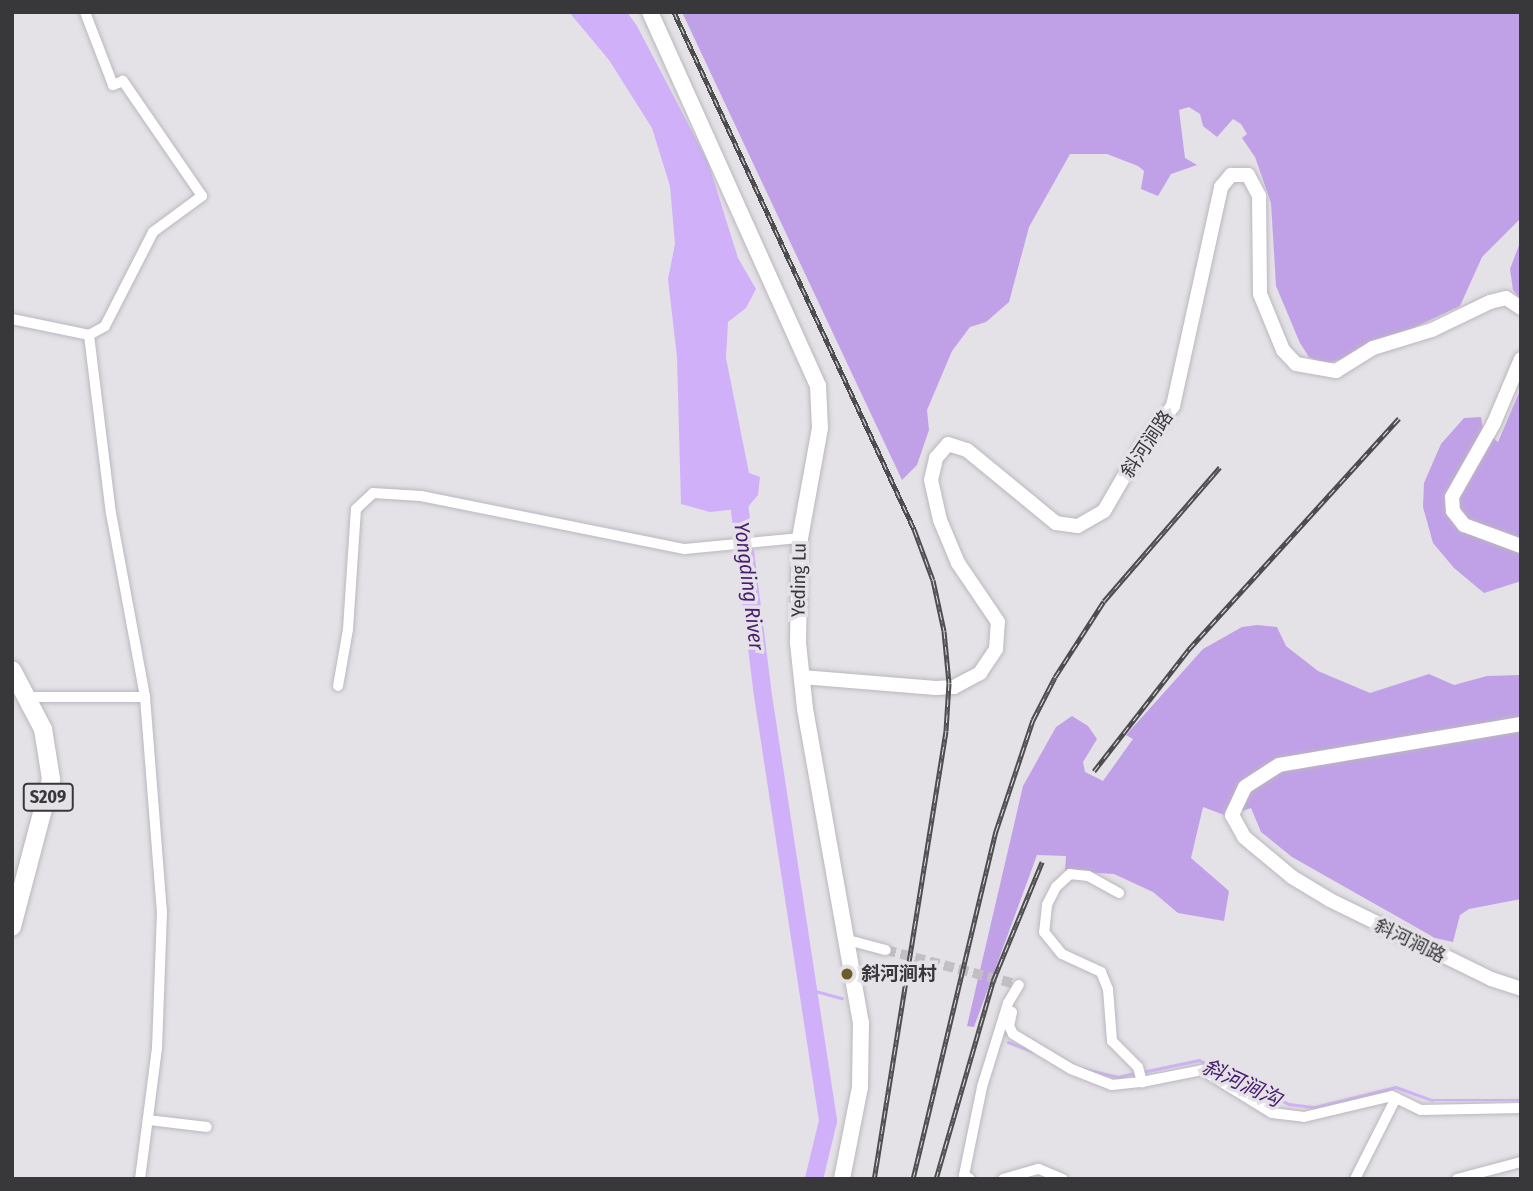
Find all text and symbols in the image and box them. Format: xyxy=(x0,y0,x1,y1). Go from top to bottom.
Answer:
street label: 斜河涧路 xyxy=(1116,406,1178,482)
water label: Yongding River xyxy=(729,521,769,651)
street label: Yeding Lu xyxy=(787,543,811,617)
road number: S209 xyxy=(22,782,74,812)
street label: 斜河涧路 xyxy=(1371,914,1449,968)
place label: 斜河涧村 xyxy=(861,963,937,985)
marker: 斜河涧村 xyxy=(839,966,855,982)
water label: 斜河涧沟 xyxy=(1199,1054,1285,1112)

